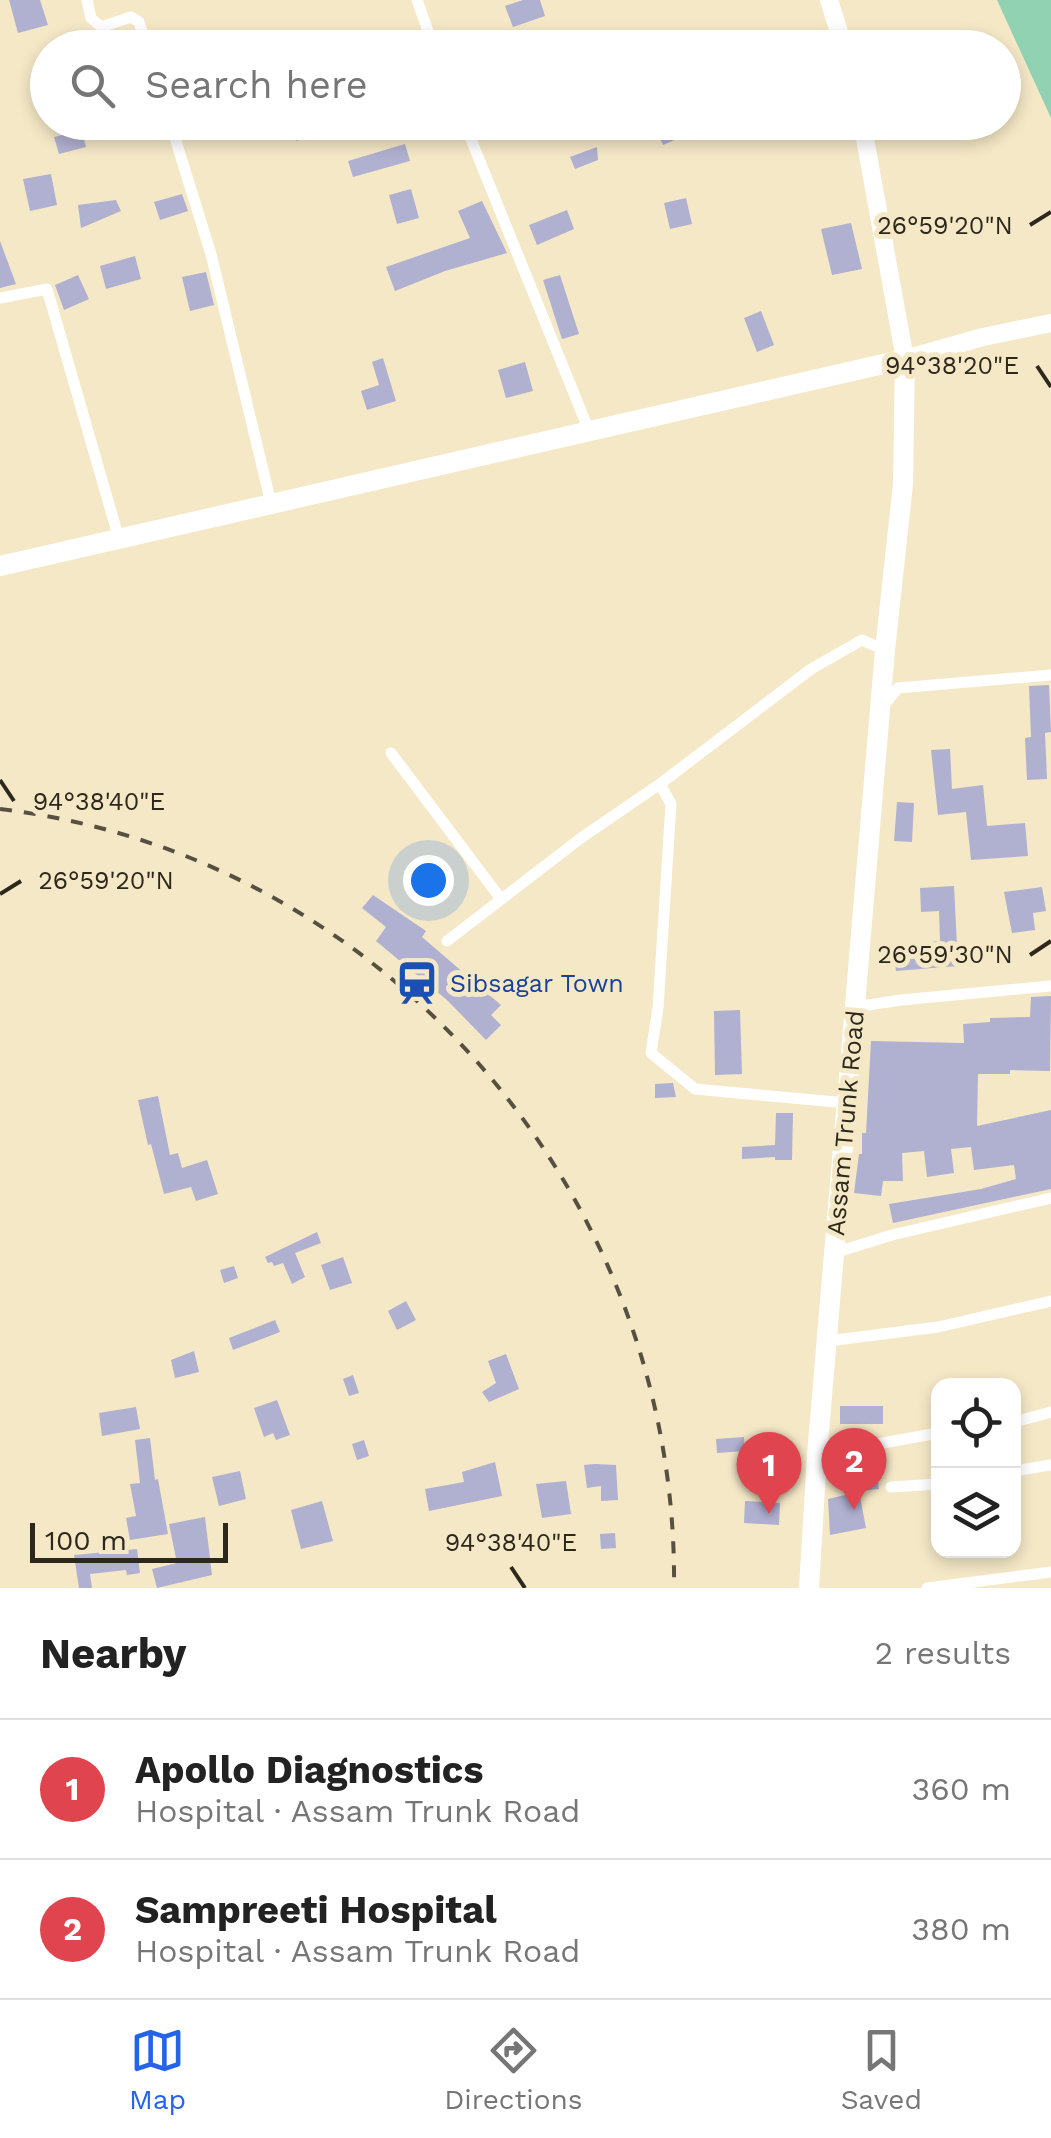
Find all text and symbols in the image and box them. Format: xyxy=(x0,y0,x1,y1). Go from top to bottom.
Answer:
search box xyxy=(30,30,1021,140)
icon: search xyxy=(65,58,120,113)
text: Search here xyxy=(145,63,368,107)
text: 26°59'20"N xyxy=(877,211,1013,240)
text: 94°38'20"E xyxy=(885,351,1019,380)
text: 94°38'40"E xyxy=(33,787,165,816)
your location xyxy=(403,855,454,906)
text: 26°59'20"N xyxy=(38,866,174,895)
text: 26°59'30"N xyxy=(877,940,1013,969)
station icon: Sibsagar Town xyxy=(393,959,441,1007)
place label: Sibsagar Town xyxy=(450,969,624,998)
street label: Assam Trunk Road xyxy=(821,1009,870,1237)
map controls xyxy=(931,1378,1021,1558)
button: locate xyxy=(931,1378,1021,1468)
pin: 2 xyxy=(822,1428,886,1510)
pin: 1 xyxy=(736,1432,802,1514)
button: layers xyxy=(931,1468,1021,1558)
scale bar xyxy=(30,1518,228,1562)
text: 100 m xyxy=(45,1524,127,1557)
text: 94°38'40"E xyxy=(445,1528,577,1557)
text: Nearby xyxy=(40,1629,187,1678)
text: 2 results xyxy=(874,1634,1011,1672)
text: Apollo Diagnostics xyxy=(135,1748,484,1792)
text: 1 xyxy=(66,1770,79,1808)
text: 360 m xyxy=(912,1770,1011,1808)
text: Hospital · Assam Trunk Road xyxy=(135,1792,580,1830)
text: Sampreeti Hospital xyxy=(135,1888,497,1932)
text: 2 xyxy=(63,1910,82,1948)
text: 380 m xyxy=(911,1910,1011,1948)
text: Hospital · Assam Trunk Road xyxy=(135,1932,580,1970)
tab: Map xyxy=(129,2023,186,2116)
tab: Directions xyxy=(444,2023,583,2116)
tab: Saved xyxy=(841,2023,922,2116)

